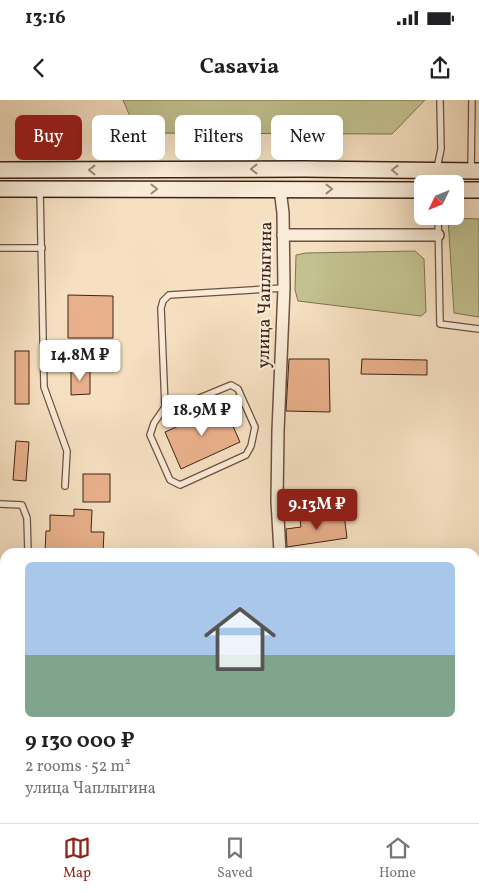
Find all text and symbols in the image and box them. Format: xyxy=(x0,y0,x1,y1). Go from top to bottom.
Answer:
text: 13:16 xyxy=(25,5,66,31)
text: Casavia xyxy=(200,52,279,83)
icon: back xyxy=(25,54,53,82)
icon: share xyxy=(426,54,454,82)
chip: Buy xyxy=(15,115,82,160)
chip: Rent xyxy=(92,115,165,160)
chip: Filters xyxy=(175,115,261,160)
chip: New xyxy=(271,115,343,160)
one-way arrow xyxy=(250,164,258,174)
one-way arrow xyxy=(87,165,95,175)
one-way arrow xyxy=(391,165,399,175)
north arrow xyxy=(414,175,464,225)
map controls xyxy=(414,175,464,225)
one-way arrow xyxy=(150,184,158,194)
one-way arrow xyxy=(325,184,333,194)
street label: улица Чаплыгина xyxy=(252,221,279,369)
pin: 14.8M ₽ xyxy=(34,340,126,382)
text: 14.8M ₽ xyxy=(50,345,110,367)
pin: 18.9M ₽ xyxy=(156,394,248,437)
text: 18.9M ₽ xyxy=(173,400,231,422)
pin: 9.13M ₽ xyxy=(271,488,363,531)
text: 9.13M ₽ xyxy=(288,494,346,516)
icon: home xyxy=(195,594,285,684)
text: 9 130 000 ₽ xyxy=(25,727,135,756)
text: 2 rooms · 52 m² xyxy=(25,756,131,778)
text: улица Чаплыгина xyxy=(25,778,156,800)
tab: Map xyxy=(63,834,91,883)
tab: Saved xyxy=(217,834,253,883)
tab: Home xyxy=(379,834,416,883)

